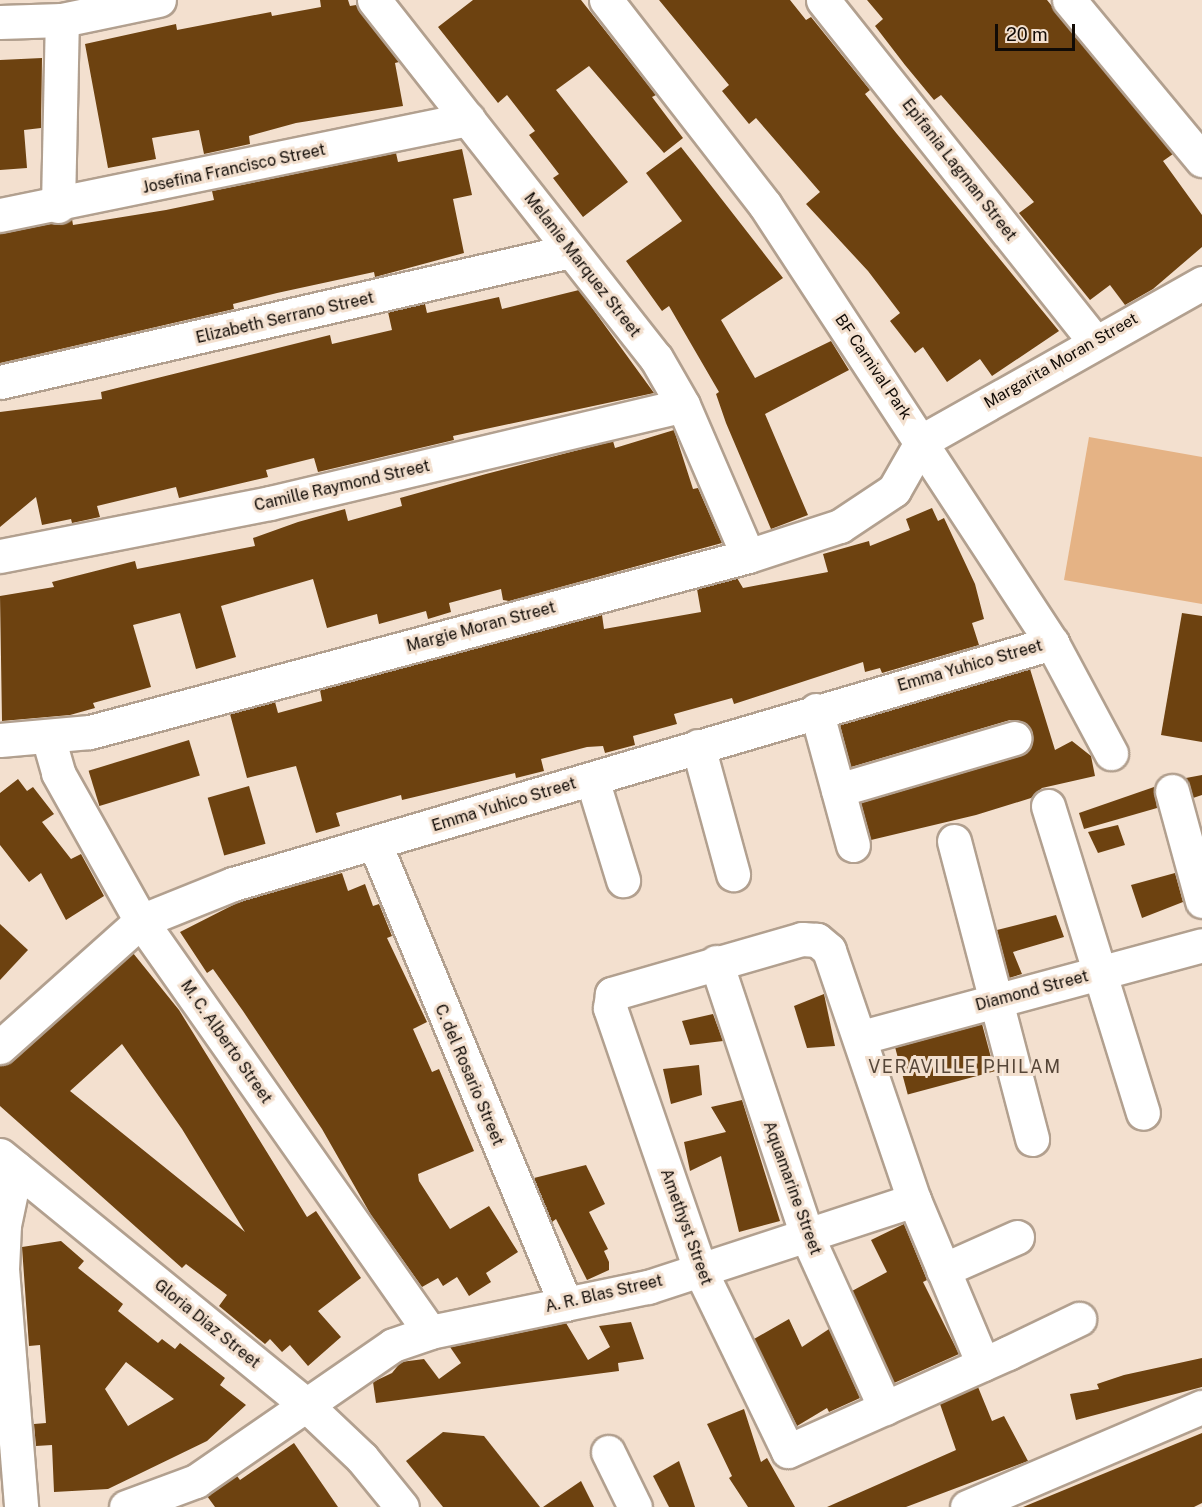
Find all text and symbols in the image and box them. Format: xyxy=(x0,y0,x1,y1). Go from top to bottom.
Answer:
scale bar xyxy=(998,12,1078,50)
text: 20 m xyxy=(1006,24,1048,45)
street label: Epifania Lagman Street xyxy=(898,95,1020,245)
street label: Josefina Francisco Street xyxy=(141,140,327,198)
street label: Melanie Marquez Street xyxy=(520,189,644,341)
street label: Elizabeth Serrano Street xyxy=(194,288,376,348)
street label: Margarita Moran Street xyxy=(981,309,1141,413)
street label: BF Carnival Park xyxy=(831,311,915,423)
street label: Camille Raymond Street xyxy=(252,456,432,516)
street label: Margie Moran Street xyxy=(404,598,558,656)
street label: Emma Yuhico Street xyxy=(895,636,1045,696)
street label: Emma Yuhico Street xyxy=(429,774,579,836)
street label: Diamond Street xyxy=(973,967,1091,1015)
street label: M. C. Alberto Street xyxy=(176,976,276,1108)
street label: C. del Rosario Street xyxy=(430,1001,508,1149)
district label: VERAVILLE PHILAM xyxy=(868,1056,1062,1078)
street label: Aquamarine Street xyxy=(759,1119,825,1257)
street label: Amethyst Street xyxy=(656,1166,716,1288)
street label: A. R. Blas Street xyxy=(543,1271,665,1317)
street label: Gloria Diaz Street xyxy=(150,1276,264,1372)

